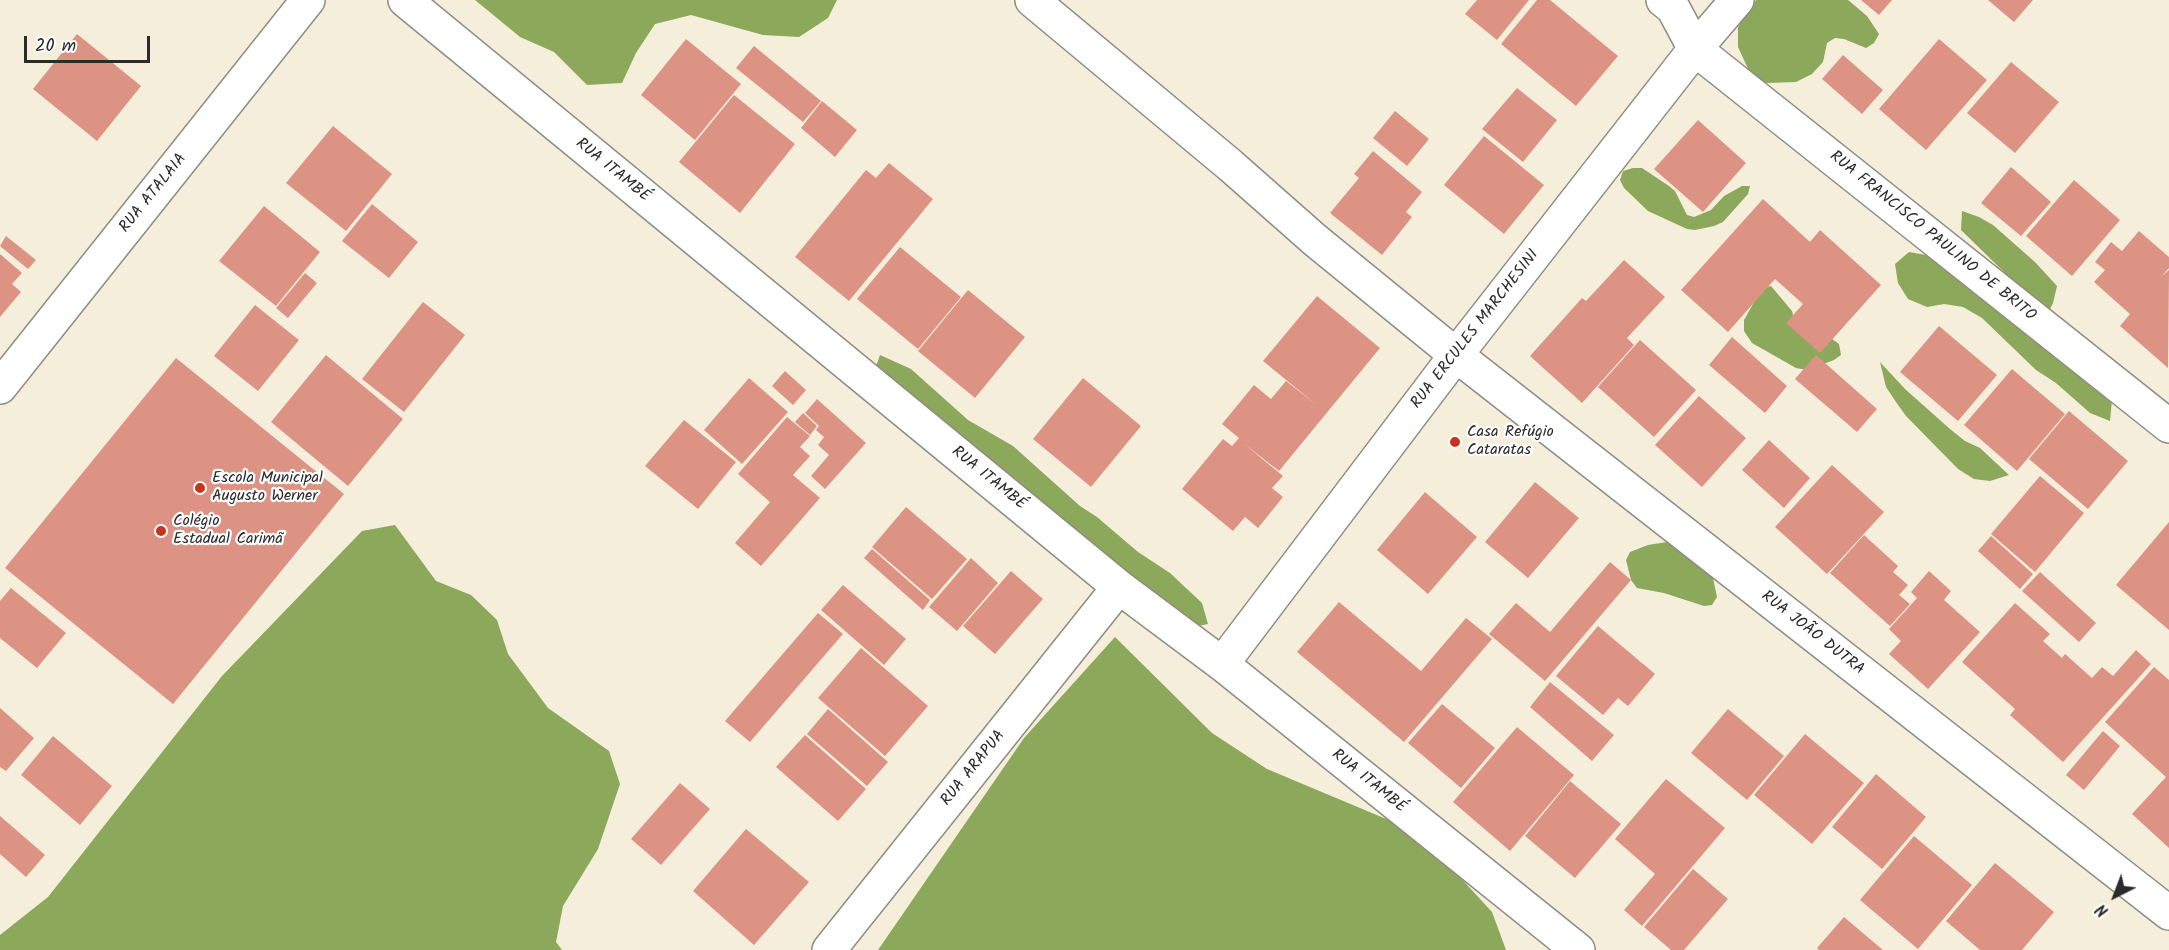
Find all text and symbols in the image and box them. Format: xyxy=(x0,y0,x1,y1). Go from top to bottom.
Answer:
scale bar xyxy=(27,24,153,62)
text: 20 m xyxy=(35,32,76,61)
street label: RUA ITAMBÉ xyxy=(571,135,653,207)
street label: RUA FRANCISCO PAULINO DE BRITO xyxy=(1825,148,2039,326)
street label: RUA ATALAIA xyxy=(116,151,192,237)
street label: RUA ERCULES MARCHESINI xyxy=(1408,247,1544,413)
place label: Casa Refúgio Cataratas xyxy=(1467,423,1554,461)
marker: Casa Refúgio Cataratas xyxy=(1448,435,1462,449)
street label: RUA ITAMBÉ xyxy=(947,443,1029,515)
place label: Escola Municipal Augusto Werner xyxy=(212,469,323,507)
marker: Escola Municipal Augusto Werner xyxy=(193,481,207,495)
place label: Colégio Estadual Carimã xyxy=(173,512,283,550)
marker: Colégio Estadual Carimã xyxy=(154,524,168,538)
street label: RUA JOÃO DUTRA xyxy=(1757,588,1867,680)
street label: RUA ARAPUA xyxy=(938,727,1010,811)
street label: RUA ITAMBÉ xyxy=(1327,746,1409,818)
north arrow xyxy=(2085,866,2145,926)
text: N xyxy=(2091,897,2115,922)

